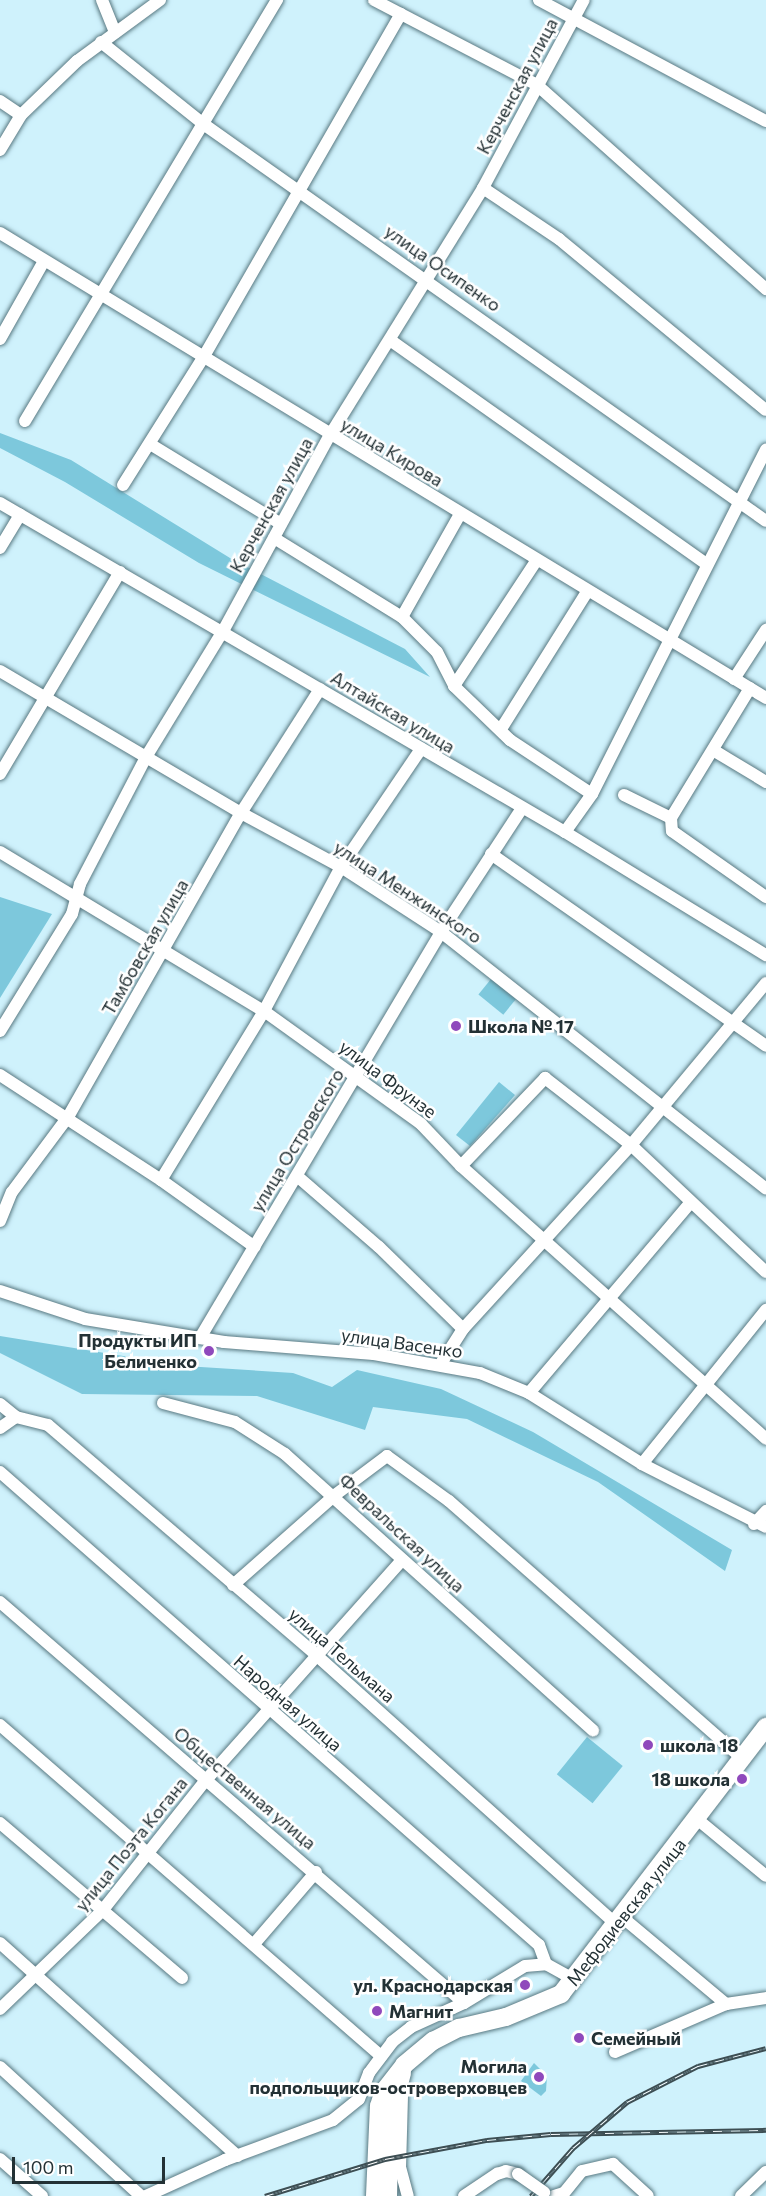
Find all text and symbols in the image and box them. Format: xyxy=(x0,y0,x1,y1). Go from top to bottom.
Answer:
street label: Керченская улица xyxy=(472,14,562,158)
street label: улица Осипенко xyxy=(381,220,505,316)
street label: улица Кирова xyxy=(337,413,447,491)
street label: Керченская улица xyxy=(225,434,317,576)
street label: Алтайская улица xyxy=(327,666,459,758)
street label: улица Менжинского xyxy=(330,836,486,948)
street label: Тамбовская улица xyxy=(97,875,193,1019)
place label: Школа № 17 xyxy=(468,1015,574,1037)
marker: Школа № 17 xyxy=(449,1019,463,1033)
street label: улица Фрунзе xyxy=(335,1035,441,1123)
street label: улица Островского xyxy=(246,1065,348,1215)
street label: улица Васенко xyxy=(340,1324,464,1362)
place label: Продукты ИП Беличенко xyxy=(78,1330,197,1372)
marker: Продукты ИП Беличенко xyxy=(202,1344,216,1358)
street label: Февральская улица xyxy=(335,1469,469,1597)
street label: улица Тельмана xyxy=(284,1603,400,1707)
street label: Народная улица xyxy=(230,1650,346,1756)
street label: Общественная улица xyxy=(170,1722,320,1854)
place label: школа 18 xyxy=(660,1734,738,1756)
marker: школа 18 xyxy=(641,1738,655,1752)
place label: 18 школа xyxy=(652,1768,730,1790)
marker: 18 школа xyxy=(735,1772,749,1786)
street label: улица Поэта Когана xyxy=(70,1773,192,1915)
street label: Мефодиевская улица xyxy=(562,1834,690,1990)
place label: ул. Краснодарская xyxy=(353,1974,513,1996)
marker: ул. Краснодарская xyxy=(518,1978,532,1992)
place label: Магнит xyxy=(389,2000,453,2022)
marker: Магнит xyxy=(370,2004,384,2018)
place label: Семейный xyxy=(591,2027,681,2049)
marker: Семейный xyxy=(572,2031,586,2045)
place label: Могила подпольщиков-островерховцев xyxy=(249,2056,527,2098)
marker: Могила подпольщиков-островерховцев xyxy=(532,2070,546,2084)
scale bar xyxy=(15,2145,168,2183)
text: 100 m xyxy=(23,2156,73,2178)

